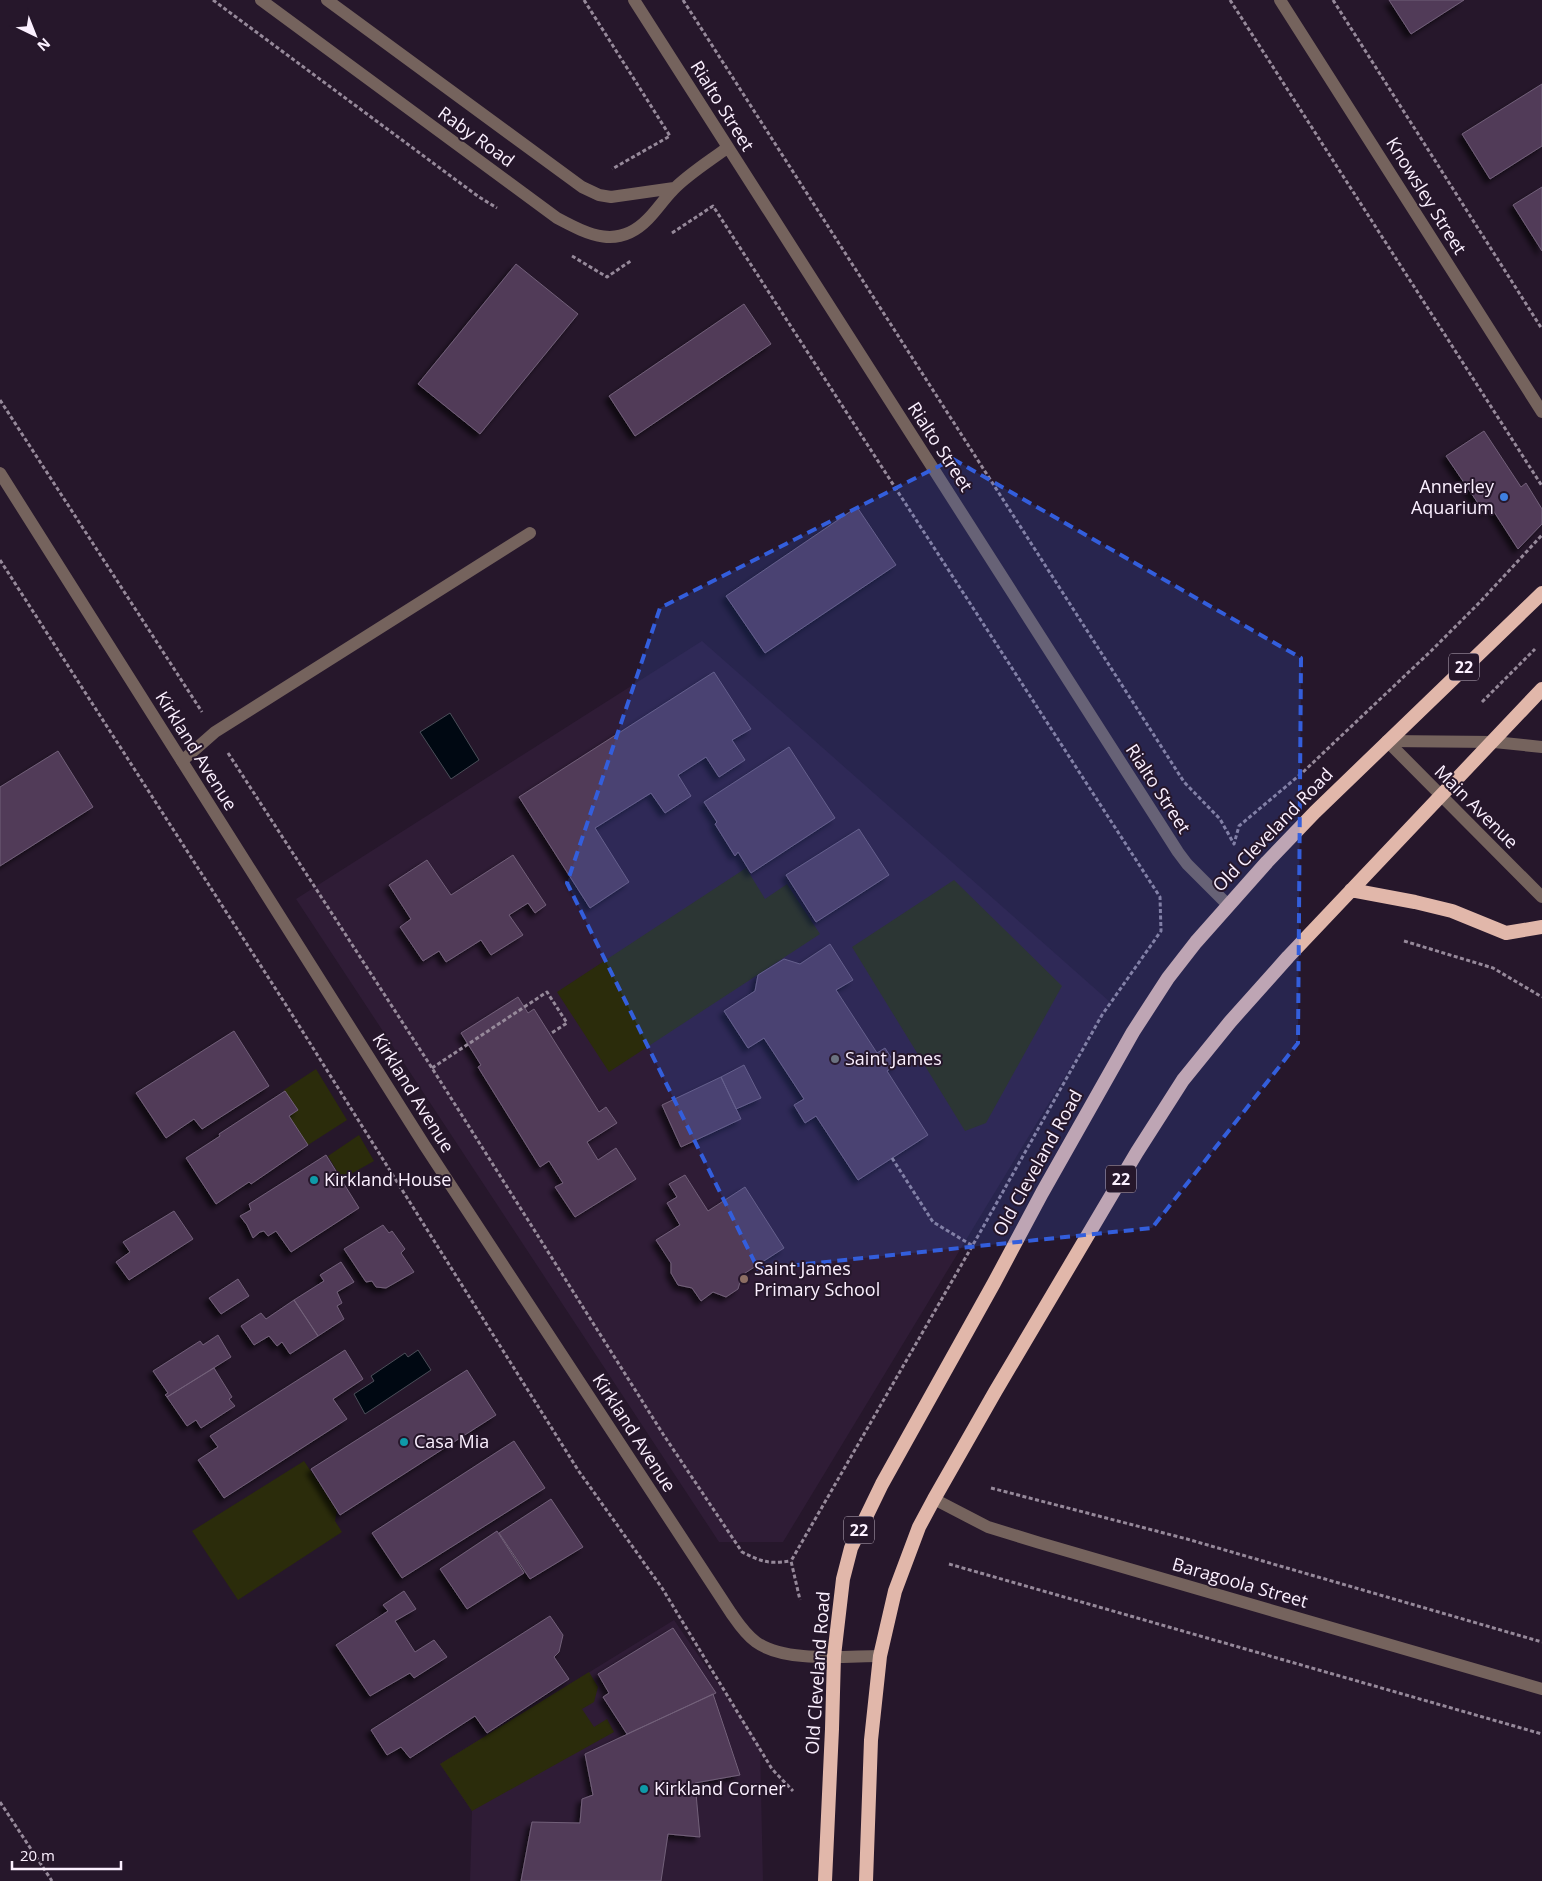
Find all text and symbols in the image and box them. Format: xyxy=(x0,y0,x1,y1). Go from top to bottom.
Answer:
north arrow xyxy=(10,10,60,60)
text: N xyxy=(34,34,55,56)
street label: Rialto Street xyxy=(686,56,760,155)
street label: Raby Road xyxy=(434,100,520,172)
street label: Knowsley Street xyxy=(1381,132,1473,259)
street label: Rialto Street xyxy=(903,397,979,496)
place label: Annerley Aquarium xyxy=(1411,474,1495,519)
marker: Annerley Aquarium xyxy=(1498,491,1510,503)
road number: 22 xyxy=(1449,654,1479,680)
street label: Kirkland Avenue xyxy=(151,686,243,815)
street label: Rialto Street xyxy=(1121,739,1197,838)
street label: Main Avenue xyxy=(1430,759,1524,853)
street label: Old Cleveland Road xyxy=(1207,762,1338,896)
street label: Kirkland Avenue xyxy=(368,1028,460,1157)
place label: Saint James xyxy=(845,1046,942,1070)
marker: Saint James xyxy=(829,1053,841,1065)
street label: Old Cleveland Road xyxy=(987,1085,1087,1240)
road number: 22 xyxy=(1106,1166,1136,1192)
place label: Kirkland House xyxy=(324,1167,451,1191)
marker: Kirkland House xyxy=(308,1174,320,1186)
place label: Saint James Primary School xyxy=(754,1256,880,1301)
marker: Saint James Primary School xyxy=(738,1273,750,1285)
street label: Kirkland Avenue xyxy=(588,1369,682,1496)
place label: Casa Mia xyxy=(414,1429,489,1453)
marker: Casa Mia xyxy=(398,1436,410,1448)
road number: 22 xyxy=(844,1516,874,1544)
street label: Baragoola Street xyxy=(1170,1551,1311,1613)
street label: Old Cleveland Road xyxy=(799,1591,835,1755)
place label: Kirkland Corner xyxy=(654,1776,786,1800)
marker: Kirkland Corner xyxy=(638,1783,650,1795)
scale bar xyxy=(12,1838,121,1870)
text: 20 m xyxy=(20,1845,55,1865)

